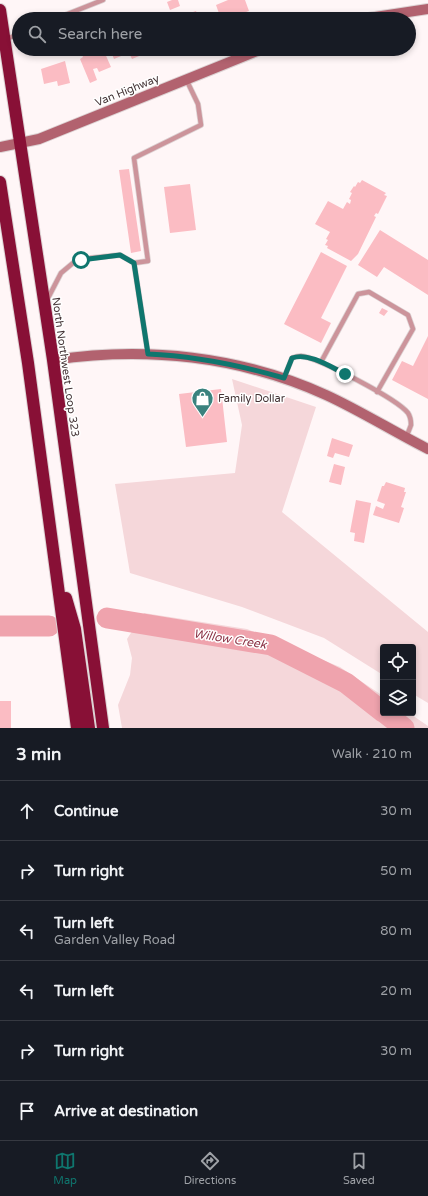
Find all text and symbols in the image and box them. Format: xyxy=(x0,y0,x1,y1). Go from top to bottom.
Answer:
search box xyxy=(12,12,416,56)
icon: search xyxy=(26,23,48,45)
text: Search here xyxy=(58,25,142,43)
street label: Van Highway xyxy=(93,72,161,109)
route start xyxy=(72,251,90,269)
street label: North Northwest Loop 323 xyxy=(49,296,82,438)
route end xyxy=(336,365,354,383)
shop icon: Family Dollar xyxy=(190,385,216,418)
place label: Family Dollar xyxy=(218,392,286,405)
water label: Willow Creek xyxy=(193,626,269,652)
map controls xyxy=(380,644,416,716)
button: locate xyxy=(380,644,416,680)
button: layers xyxy=(380,680,416,716)
text: 3 min xyxy=(16,744,61,765)
text: Walk · 210 m xyxy=(332,746,412,762)
icon: ahead xyxy=(16,800,38,822)
text: Continue xyxy=(54,802,118,820)
text: 30 m xyxy=(380,803,412,819)
icon: right xyxy=(16,860,38,882)
text: Turn right xyxy=(54,862,124,880)
text: 50 m xyxy=(380,863,412,879)
text: Turn left xyxy=(54,914,114,932)
icon: left xyxy=(16,920,38,942)
text: 80 m xyxy=(380,923,412,939)
text: Garden Valley Road xyxy=(54,932,175,948)
icon: left xyxy=(16,980,38,1002)
text: Turn left xyxy=(54,982,114,1000)
text: 20 m xyxy=(380,983,412,999)
icon: right xyxy=(16,1040,38,1062)
text: Turn right xyxy=(54,1042,124,1060)
text: 30 m xyxy=(380,1043,412,1059)
icon: arrive xyxy=(16,1100,38,1122)
text: Arrive at destination xyxy=(54,1102,198,1120)
tab: Map xyxy=(53,1150,77,1187)
tab: Directions xyxy=(184,1150,236,1187)
tab: Saved xyxy=(343,1150,375,1187)

